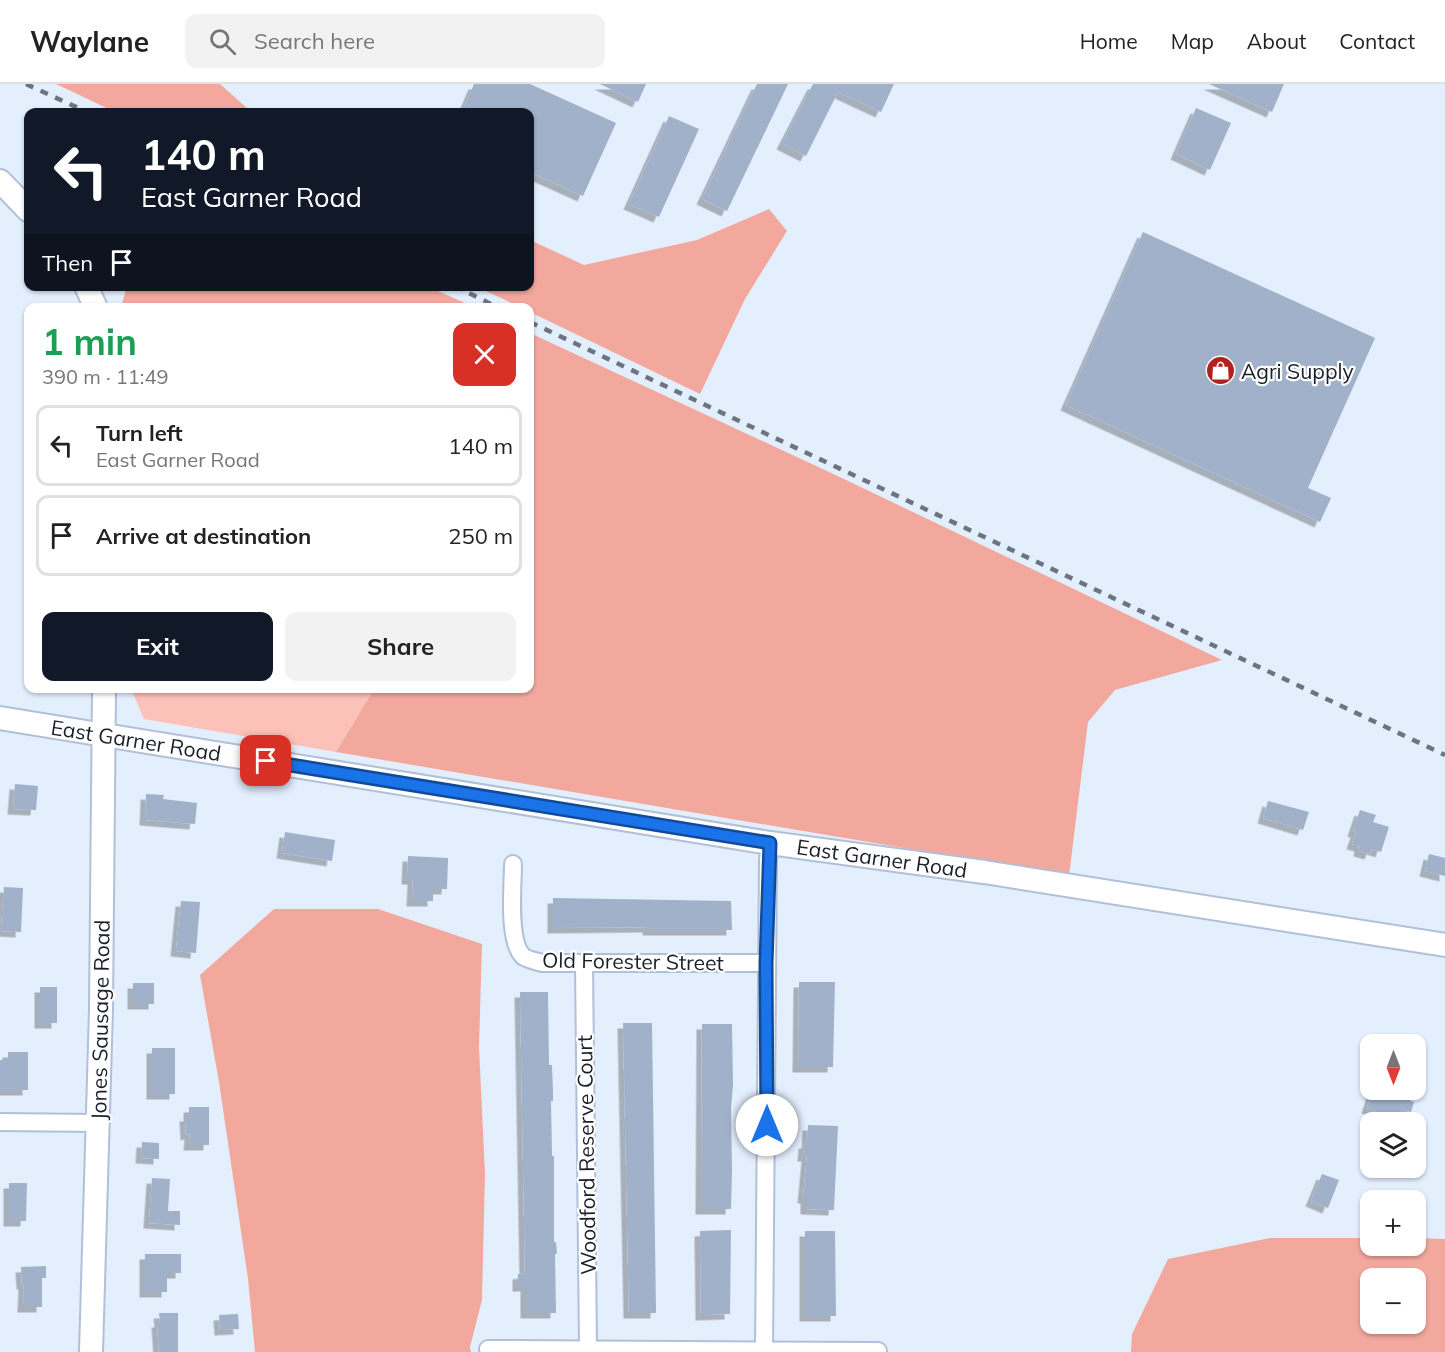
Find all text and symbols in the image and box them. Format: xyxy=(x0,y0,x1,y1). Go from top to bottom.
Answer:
search box xyxy=(185,14,605,68)
text: Waylane xyxy=(30,24,149,59)
icon: search xyxy=(206,25,239,58)
text: Search here xyxy=(254,27,375,55)
text: Home xyxy=(1080,28,1138,54)
text: Map xyxy=(1171,28,1214,54)
text: About xyxy=(1247,28,1306,54)
text: Contact xyxy=(1339,28,1415,54)
text: 140 m xyxy=(141,128,266,181)
icon: left xyxy=(42,132,120,210)
text: East Garner Road xyxy=(141,180,362,214)
icon: arrive xyxy=(105,246,138,279)
text: Then xyxy=(42,249,93,277)
text: 1 min xyxy=(42,319,137,364)
button: close xyxy=(453,323,516,386)
shop icon: Agri Supply xyxy=(1204,355,1236,387)
place label: Agri Supply xyxy=(1241,358,1354,384)
text: 390 m · 11:49 xyxy=(42,364,168,389)
text: Turn left xyxy=(96,419,183,447)
icon: left xyxy=(45,429,78,462)
text: 140 m xyxy=(448,432,513,460)
text: East Garner Road xyxy=(96,447,260,472)
icon: arrive xyxy=(45,519,78,552)
text: Arrive at destination xyxy=(96,522,311,550)
text: 250 m xyxy=(448,522,513,550)
button: Exit xyxy=(42,612,273,681)
button: Share xyxy=(285,612,516,681)
street label: East Garner Road xyxy=(49,714,223,766)
pin xyxy=(240,735,291,786)
icon: arrive xyxy=(249,744,282,777)
street label: East Garner Road xyxy=(795,833,969,883)
street label: Jones Sausage Road xyxy=(85,920,115,1120)
street label: Old Forester Street xyxy=(542,946,724,976)
north arrow xyxy=(1360,1034,1426,1100)
map controls xyxy=(1360,1034,1426,1334)
street label: Woodford Reserve Court xyxy=(571,1035,601,1275)
position arrow xyxy=(735,1093,799,1157)
button: layers xyxy=(1360,1112,1426,1178)
button: + xyxy=(1360,1190,1426,1256)
button: − xyxy=(1360,1268,1426,1334)

